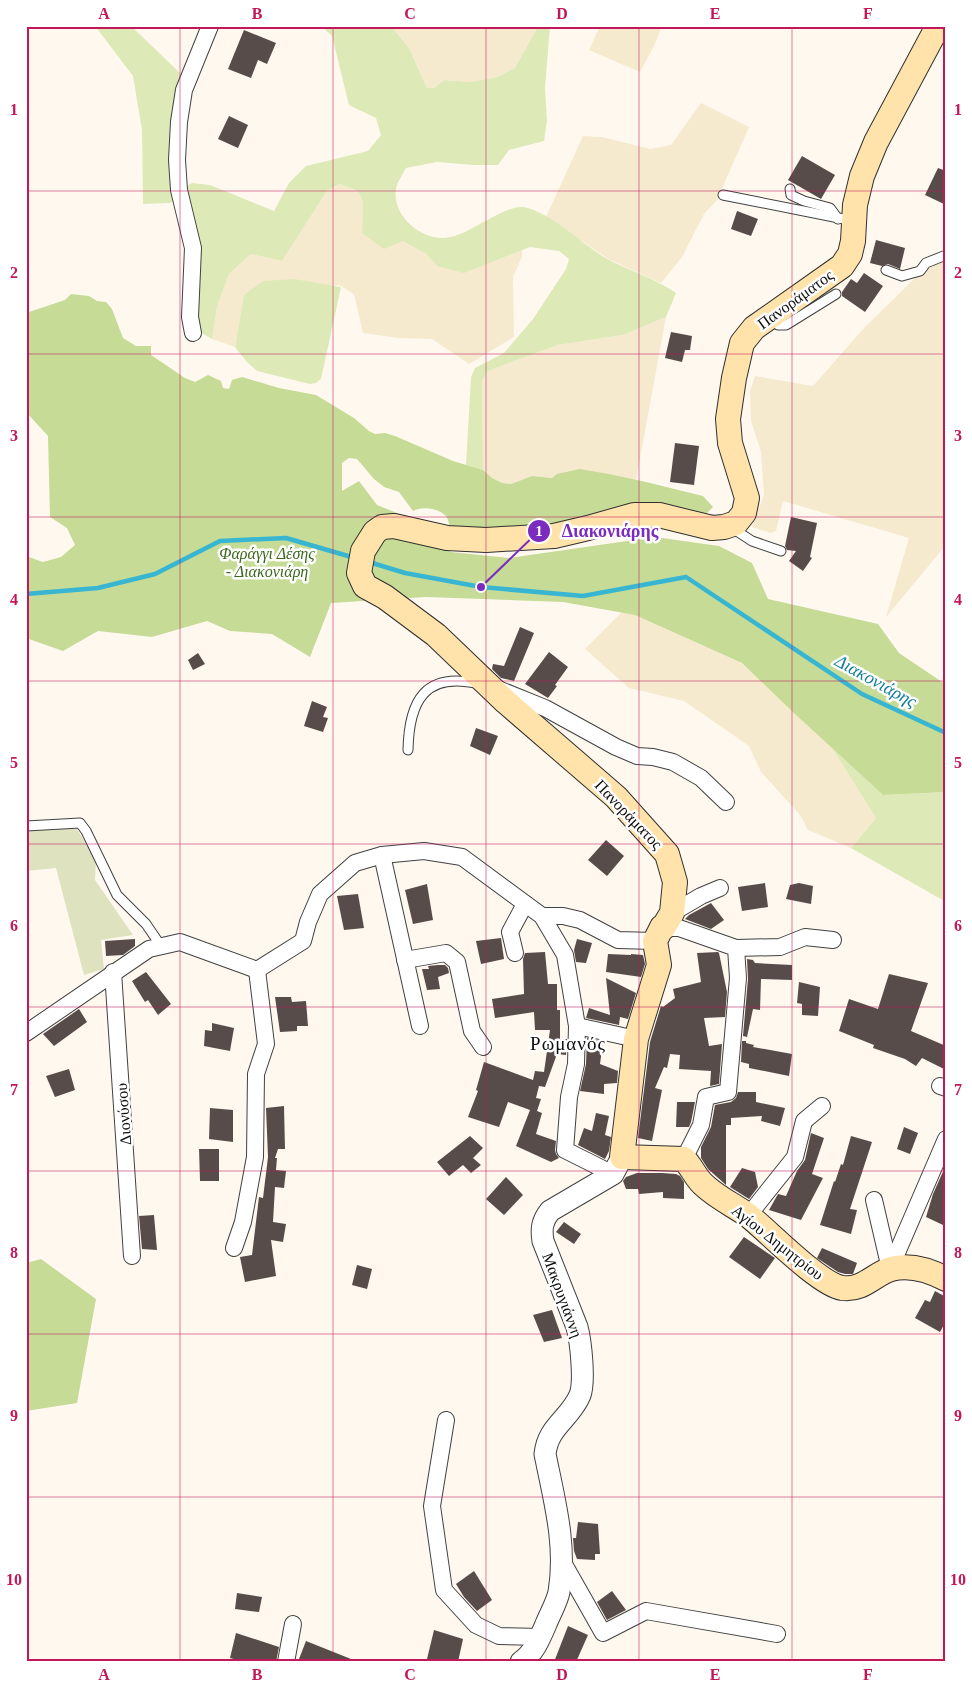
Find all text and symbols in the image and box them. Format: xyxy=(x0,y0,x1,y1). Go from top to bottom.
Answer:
text: A xyxy=(98,5,110,22)
text: B xyxy=(252,5,263,22)
text: C xyxy=(404,5,416,22)
text: D xyxy=(556,5,568,22)
text: E xyxy=(710,5,720,22)
text: F xyxy=(863,5,873,22)
text: 1 xyxy=(10,101,18,118)
text: 1 xyxy=(954,101,962,118)
text: 2 xyxy=(10,264,18,281)
text: 2 xyxy=(954,264,962,281)
street label: Πανοράματος xyxy=(754,266,838,333)
text: 3 xyxy=(10,427,18,444)
text: 3 xyxy=(954,427,962,444)
callout: Διακονιάρης xyxy=(526,514,668,547)
text: Διακονιάρης xyxy=(562,521,659,541)
text: 1 xyxy=(535,523,543,539)
park label: Φαράγγι Δέσης - Διακονιάρη xyxy=(219,545,315,581)
text: 4 xyxy=(10,591,18,608)
text: 4 xyxy=(954,591,962,608)
water label: Διακονιάρης xyxy=(831,650,921,712)
text: 5 xyxy=(10,754,18,771)
text: 5 xyxy=(954,754,962,771)
street label: Πανοράματος xyxy=(591,776,666,854)
text: 6 xyxy=(10,917,18,934)
text: 6 xyxy=(954,917,962,934)
district label: Ρωμανός xyxy=(530,1033,606,1054)
text: 7 xyxy=(10,1081,18,1098)
text: 7 xyxy=(954,1081,962,1098)
street label: Διονύσου xyxy=(113,1082,134,1146)
street label: Αγίου Δημητρίου xyxy=(728,1201,827,1284)
text: 8 xyxy=(10,1244,18,1261)
text: 8 xyxy=(954,1244,962,1261)
street label: Μακρυγιάννη xyxy=(538,1250,586,1340)
text: 9 xyxy=(10,1407,18,1424)
text: 9 xyxy=(954,1407,962,1424)
text: 10 xyxy=(6,1571,22,1588)
text: 10 xyxy=(950,1571,966,1588)
text: A xyxy=(98,1666,110,1683)
text: B xyxy=(252,1666,263,1683)
text: C xyxy=(404,1666,416,1683)
text: D xyxy=(556,1666,568,1683)
text: E xyxy=(710,1666,720,1683)
text: F xyxy=(863,1666,873,1683)

